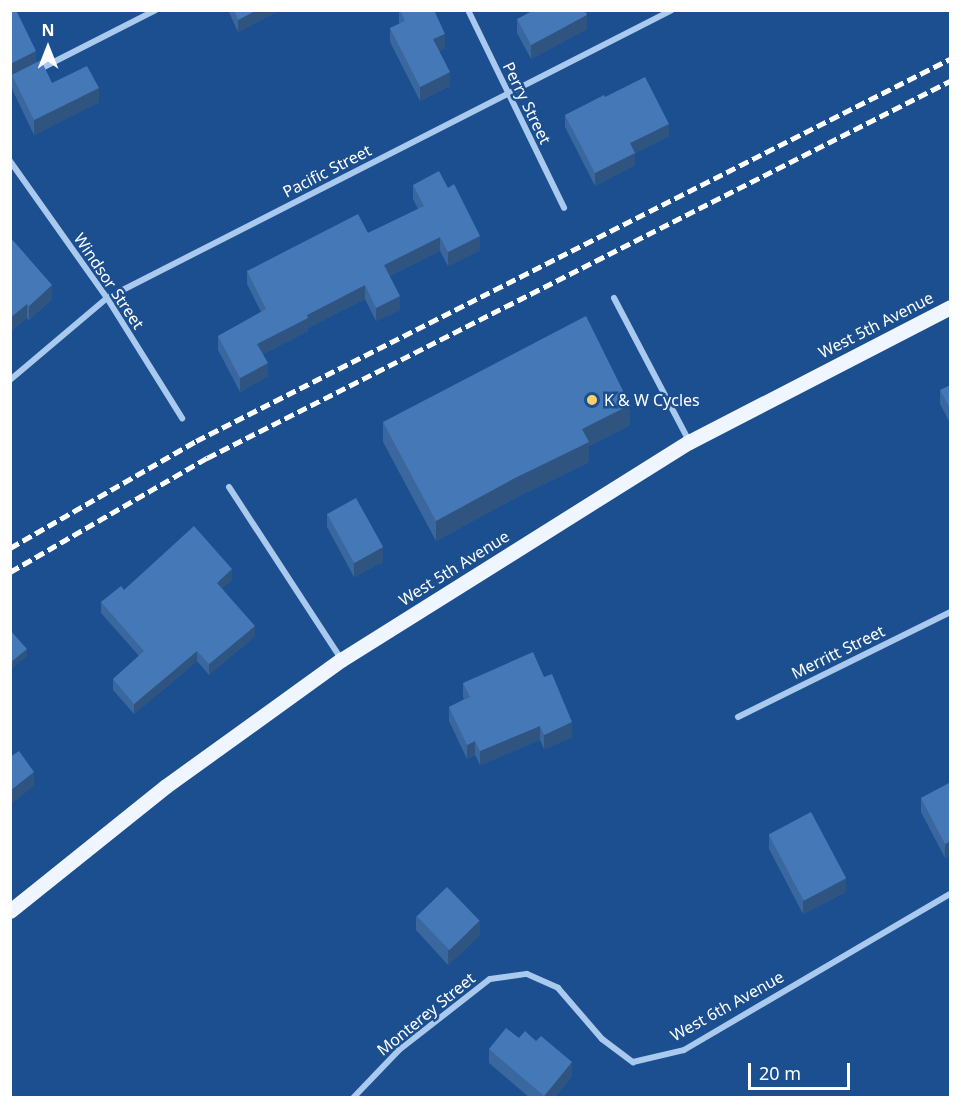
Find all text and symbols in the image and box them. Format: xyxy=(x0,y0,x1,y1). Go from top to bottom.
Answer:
north arrow xyxy=(18,18,78,78)
text: N xyxy=(41,19,55,41)
street label: Perry Street xyxy=(499,59,555,147)
street label: Pacific Street xyxy=(280,141,374,201)
street label: Windsor Street xyxy=(70,229,148,333)
street label: West 5th Avenue xyxy=(815,288,937,362)
place label: K & W Cycles xyxy=(604,390,700,410)
marker: K & W Cycles xyxy=(585,393,599,407)
street label: West 5th Avenue xyxy=(395,526,513,610)
street label: Merritt Street xyxy=(788,621,888,683)
street label: West 6th Avenue xyxy=(667,967,787,1045)
street label: Monterey Street xyxy=(373,969,479,1059)
scale bar xyxy=(751,1051,853,1089)
text: 20 m xyxy=(759,1061,801,1085)

